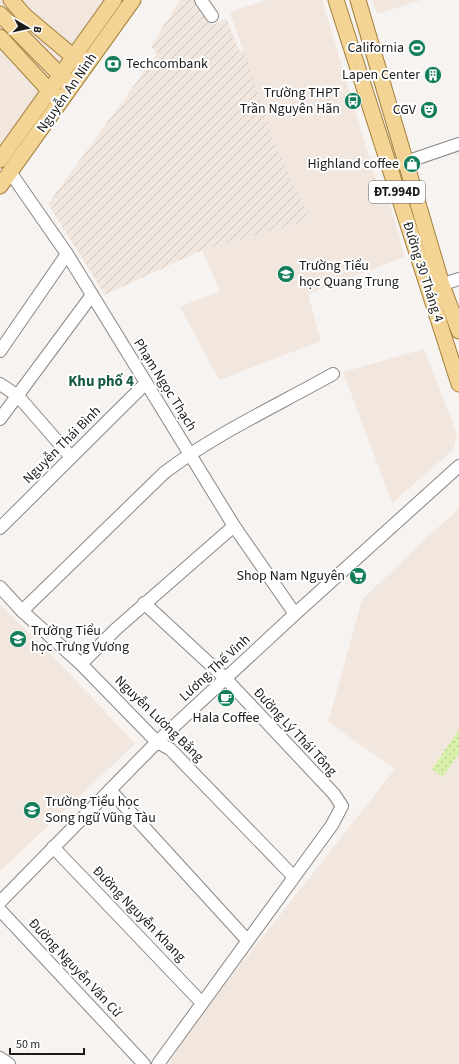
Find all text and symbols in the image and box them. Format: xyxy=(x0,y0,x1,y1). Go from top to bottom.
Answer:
north arrow xyxy=(8,8,48,48)
text: B xyxy=(29,25,45,34)
place label: California xyxy=(347,38,404,58)
sports icon: California xyxy=(407,38,427,58)
street label: Nguyễn An Ninh xyxy=(32,49,102,137)
bank icon: Techcombank xyxy=(103,54,123,74)
place label: Techcombank xyxy=(126,54,208,74)
place label: Lapen Center xyxy=(342,65,420,85)
building icon: Lapen Center xyxy=(423,65,443,85)
place label: Trường THPT Trần Nguyên Hãn xyxy=(240,83,340,119)
bus stop icon: Trường THPT Trần Nguyên Hãn xyxy=(343,91,363,111)
place label: CGV xyxy=(393,100,417,120)
theatre icon: CGV xyxy=(419,100,439,120)
place label: Highland coffee xyxy=(307,154,399,174)
shop icon: Highland coffee xyxy=(402,154,422,174)
road number: ĐT.994D xyxy=(369,181,425,203)
street label: Đường 30 Tháng 4 xyxy=(397,219,449,325)
place label: Trường Tiểu học Quang Trung xyxy=(299,256,399,292)
school or university icon: Trường Tiểu học Quang Trung xyxy=(276,264,296,284)
street label: Phạm Ngọc Thạch xyxy=(128,335,202,435)
district label: Khu phố 4 xyxy=(68,371,134,392)
street label: Nguyễn Thái Bình xyxy=(19,402,105,488)
place label: Shop Nam Nguyên xyxy=(236,566,345,586)
supermarket icon: Shop Nam Nguyên xyxy=(348,566,368,586)
place label: Trường Tiểu học Trưng Vương xyxy=(31,621,129,657)
school or university icon: Trường Tiểu học Trưng Vương xyxy=(8,629,28,649)
street label: Lương Thế Vinh xyxy=(175,630,255,706)
street label: Nguyễn Lương Bằng xyxy=(110,671,208,767)
street label: Đường Lý Thái Tông xyxy=(249,683,341,781)
cafe icon: Hala Coffee xyxy=(216,688,236,708)
place label: Hala Coffee xyxy=(193,708,260,728)
place label: Trường Tiểu học Song ngữ Vũng Tàu xyxy=(45,792,156,828)
school or university icon: Trường Tiểu học Song ngữ Vũng Tàu xyxy=(22,800,42,820)
street label: Đường Nguyễn Khang xyxy=(88,861,190,967)
street label: Đường Nguyễn Văn Cừ xyxy=(24,914,127,1022)
scale bar xyxy=(10,1030,84,1056)
text: 50 m xyxy=(16,1036,40,1053)

